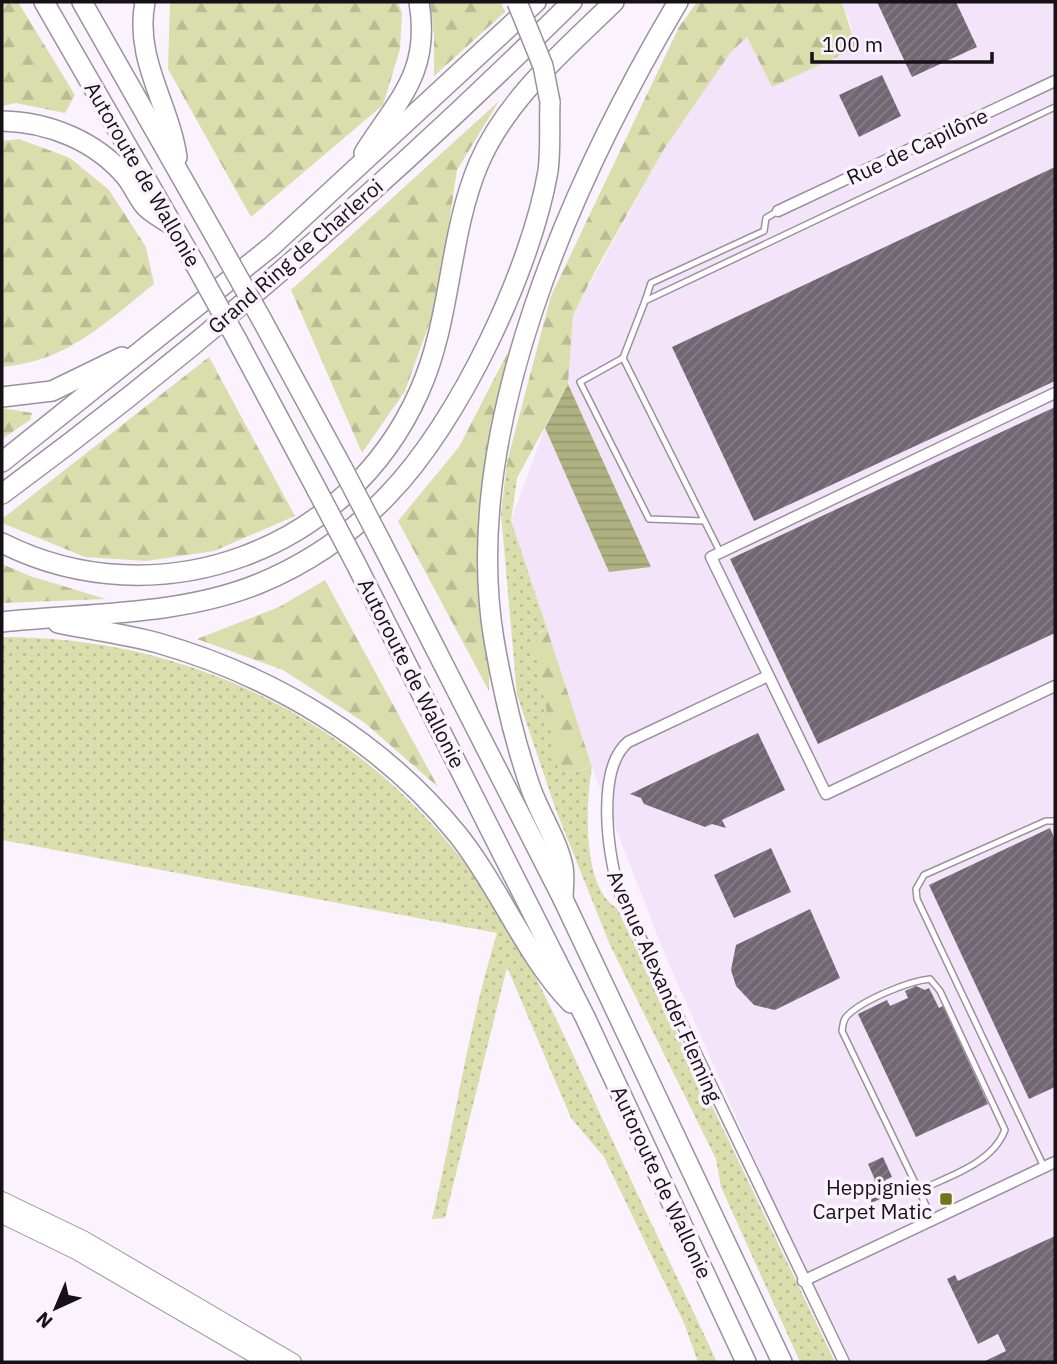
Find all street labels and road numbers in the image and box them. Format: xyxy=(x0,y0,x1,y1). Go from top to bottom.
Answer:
street label: Autoroute de Wallonie xyxy=(78,76,208,272)
street label: Rue de Capilône xyxy=(842,101,992,191)
street label: Grand Ring de Charleroi xyxy=(201,172,389,340)
street label: Autoroute de Wallonie xyxy=(352,573,472,773)
street label: Avenue Alexander Fleming xyxy=(601,866,729,1106)
street label: Autoroute de Wallonie xyxy=(605,1081,719,1283)

